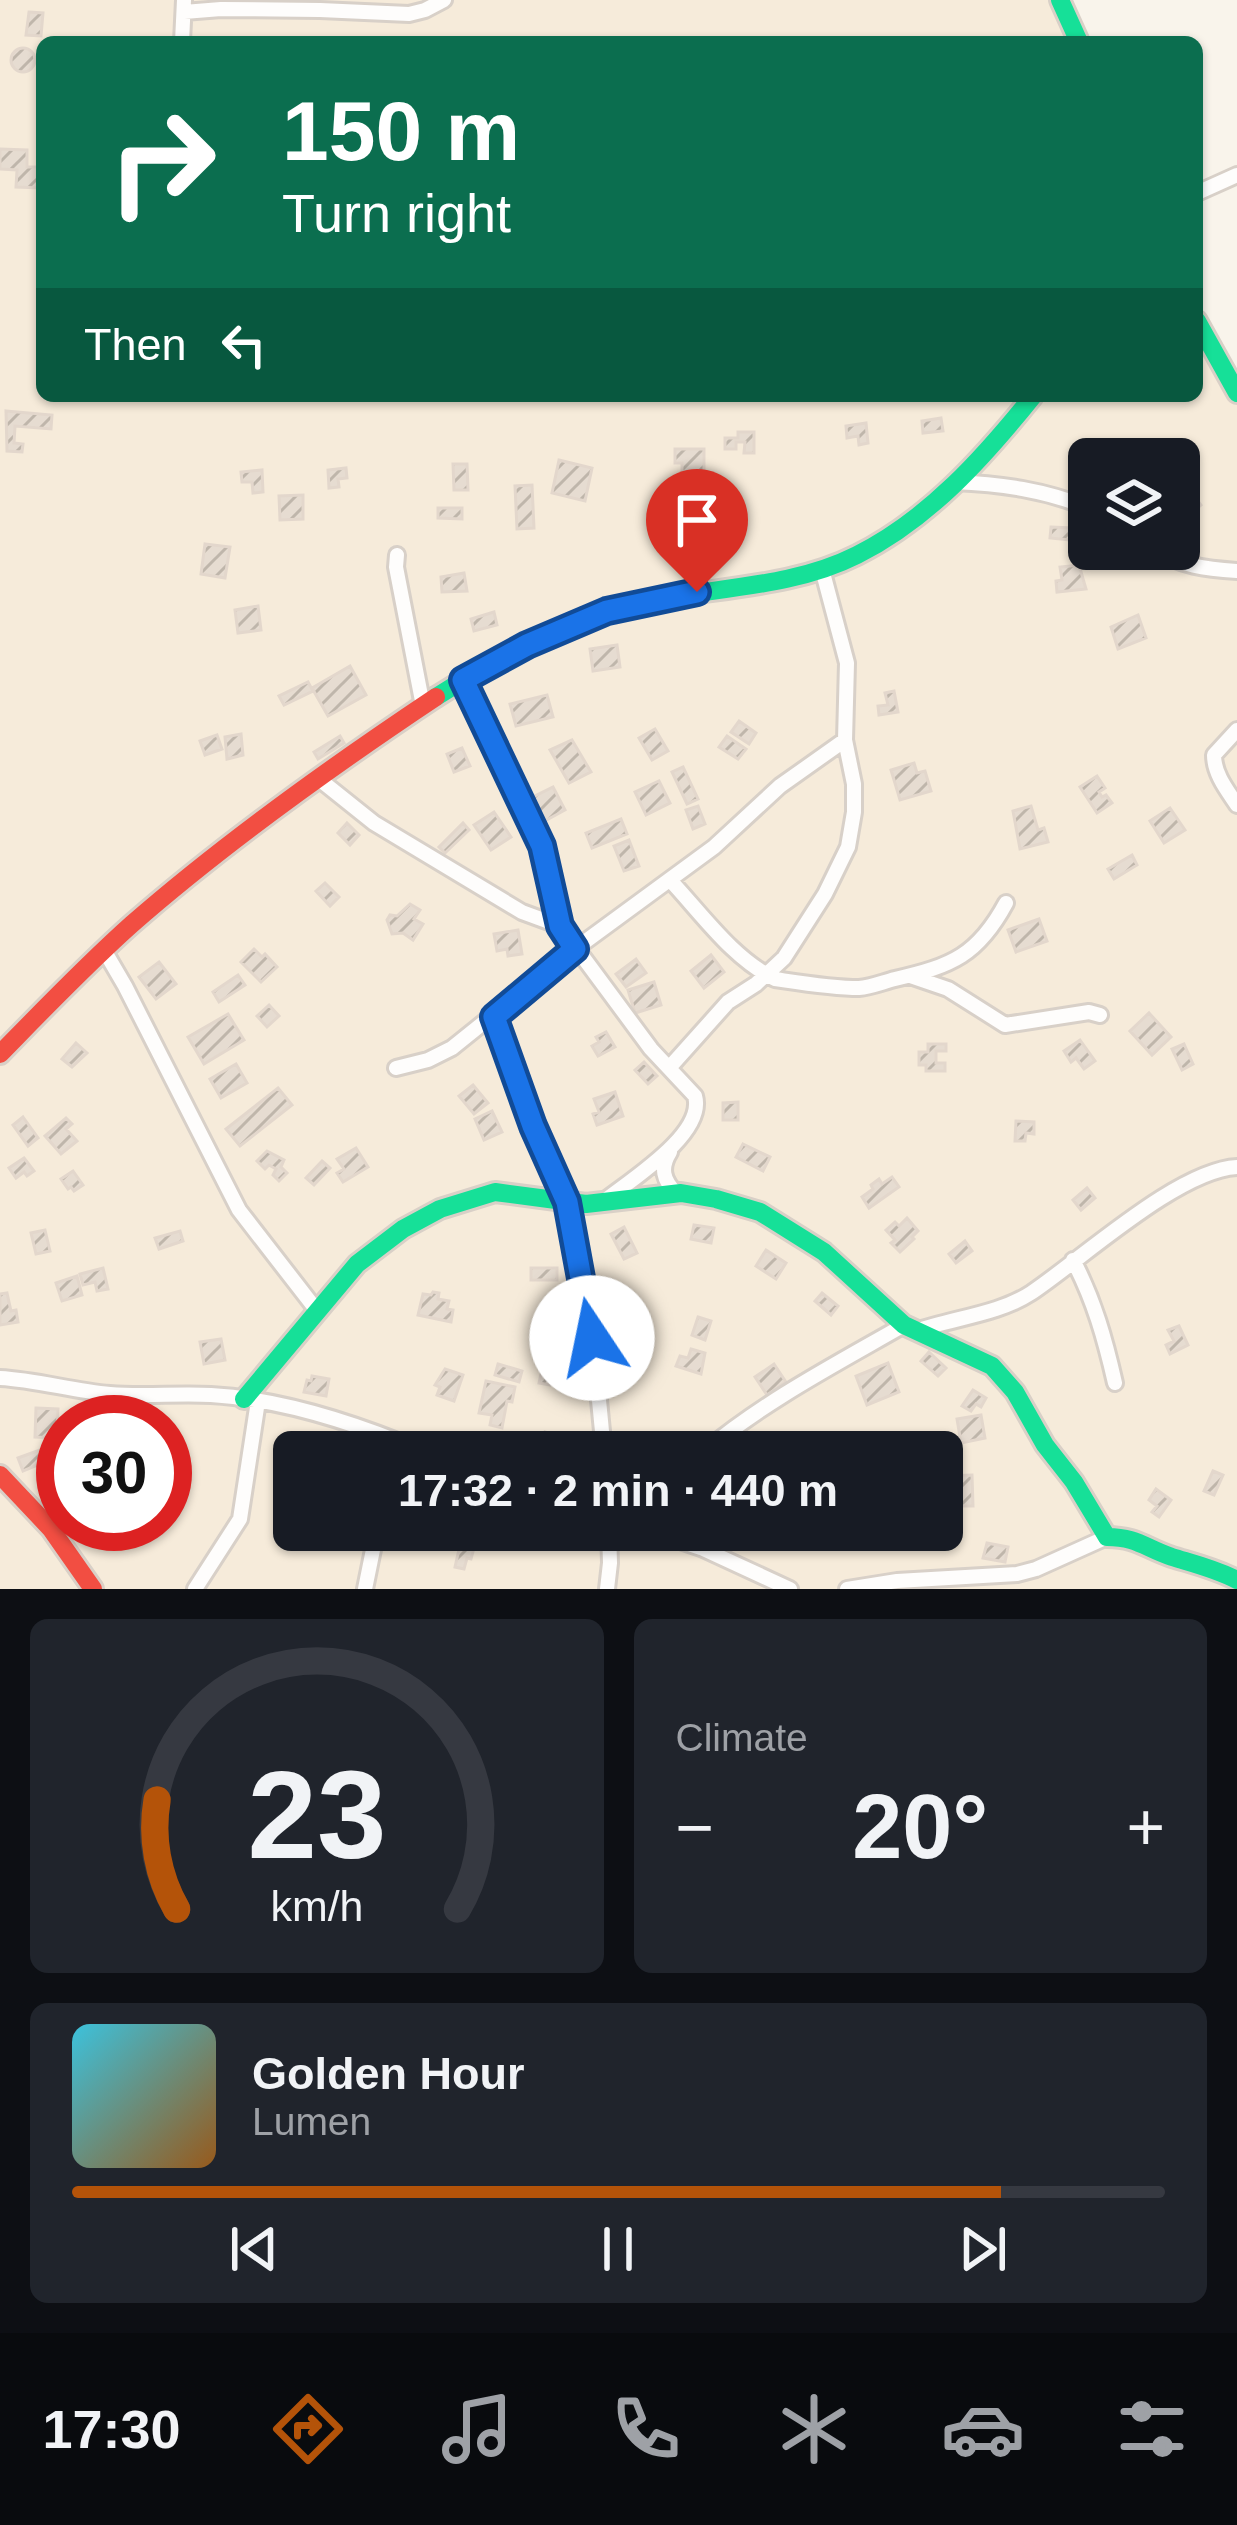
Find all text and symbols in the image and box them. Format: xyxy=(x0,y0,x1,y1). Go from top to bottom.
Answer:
icon: right xyxy=(84,84,240,240)
text: 150 m xyxy=(282,84,520,178)
text: Turn right xyxy=(282,183,511,243)
icon: left xyxy=(211,312,277,378)
text: Then xyxy=(84,319,187,370)
map controls xyxy=(1068,438,1200,570)
button: layers xyxy=(1068,438,1200,570)
pin xyxy=(646,469,748,592)
icon: arrive xyxy=(664,487,730,553)
position arrow xyxy=(529,1275,655,1401)
speed limit sign: 30 xyxy=(36,1395,192,1551)
text: 17:32 · 2 min · 440 m xyxy=(398,1465,838,1516)
text: Climate xyxy=(676,1716,808,1759)
text: 23 xyxy=(247,1745,386,1884)
text: 20° xyxy=(852,1777,988,1877)
text: − xyxy=(676,1790,714,1864)
text: + xyxy=(1126,1790,1165,1864)
text: km/h xyxy=(270,1882,363,1930)
text: Golden Hour xyxy=(252,2048,524,2099)
text: Lumen xyxy=(252,2100,371,2143)
icon: previous xyxy=(221,2216,287,2282)
icon: pause xyxy=(585,2216,651,2282)
icon: next xyxy=(950,2216,1016,2282)
icon: directions xyxy=(266,2387,350,2471)
icon: music xyxy=(435,2387,519,2471)
icon: phone xyxy=(604,2387,688,2471)
icon: climate xyxy=(772,2387,856,2471)
icon: car xyxy=(941,2387,1025,2471)
icon: filters xyxy=(1110,2387,1194,2471)
text: 17:30 xyxy=(42,2399,181,2459)

